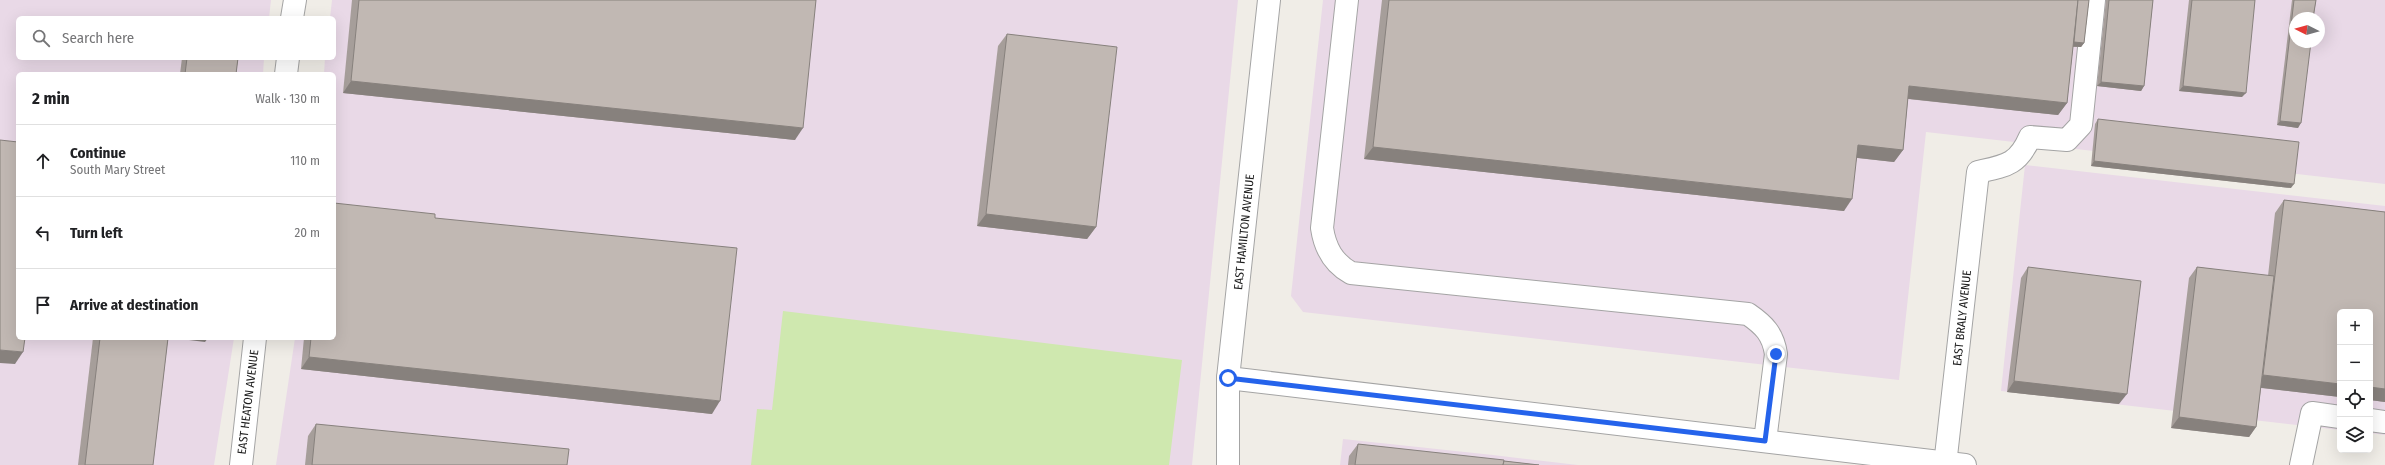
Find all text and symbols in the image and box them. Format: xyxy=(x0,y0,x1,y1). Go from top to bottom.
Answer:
north arrow xyxy=(2289,12,2325,48)
search box xyxy=(16,16,336,60)
icon: search xyxy=(30,27,52,49)
text: Search here xyxy=(62,29,134,47)
text: 2 min xyxy=(32,88,70,109)
text: Walk · 130 m xyxy=(255,91,320,106)
text: Continue xyxy=(70,144,126,162)
icon: ahead xyxy=(32,150,54,172)
text: 110 m xyxy=(290,153,320,168)
text: South Mary Street xyxy=(70,162,165,177)
street label: EAST HAMILTON AVENUE xyxy=(1231,173,1257,291)
icon: left xyxy=(32,222,54,244)
text: Turn left xyxy=(70,224,123,242)
text: 20 m xyxy=(294,225,320,240)
street label: EAST BRALY AVENUE xyxy=(1950,269,1974,367)
icon: arrive xyxy=(32,294,54,316)
text: Arrive at destination xyxy=(70,296,198,314)
map controls xyxy=(2337,309,2373,453)
button: + xyxy=(2337,309,2373,345)
route end xyxy=(1767,345,1785,363)
button: − xyxy=(2337,345,2373,381)
street label: EAST HEATON AVENUE xyxy=(235,349,261,455)
route start xyxy=(1219,369,1237,387)
button: locate xyxy=(2337,381,2373,417)
button: layers xyxy=(2337,417,2373,453)

